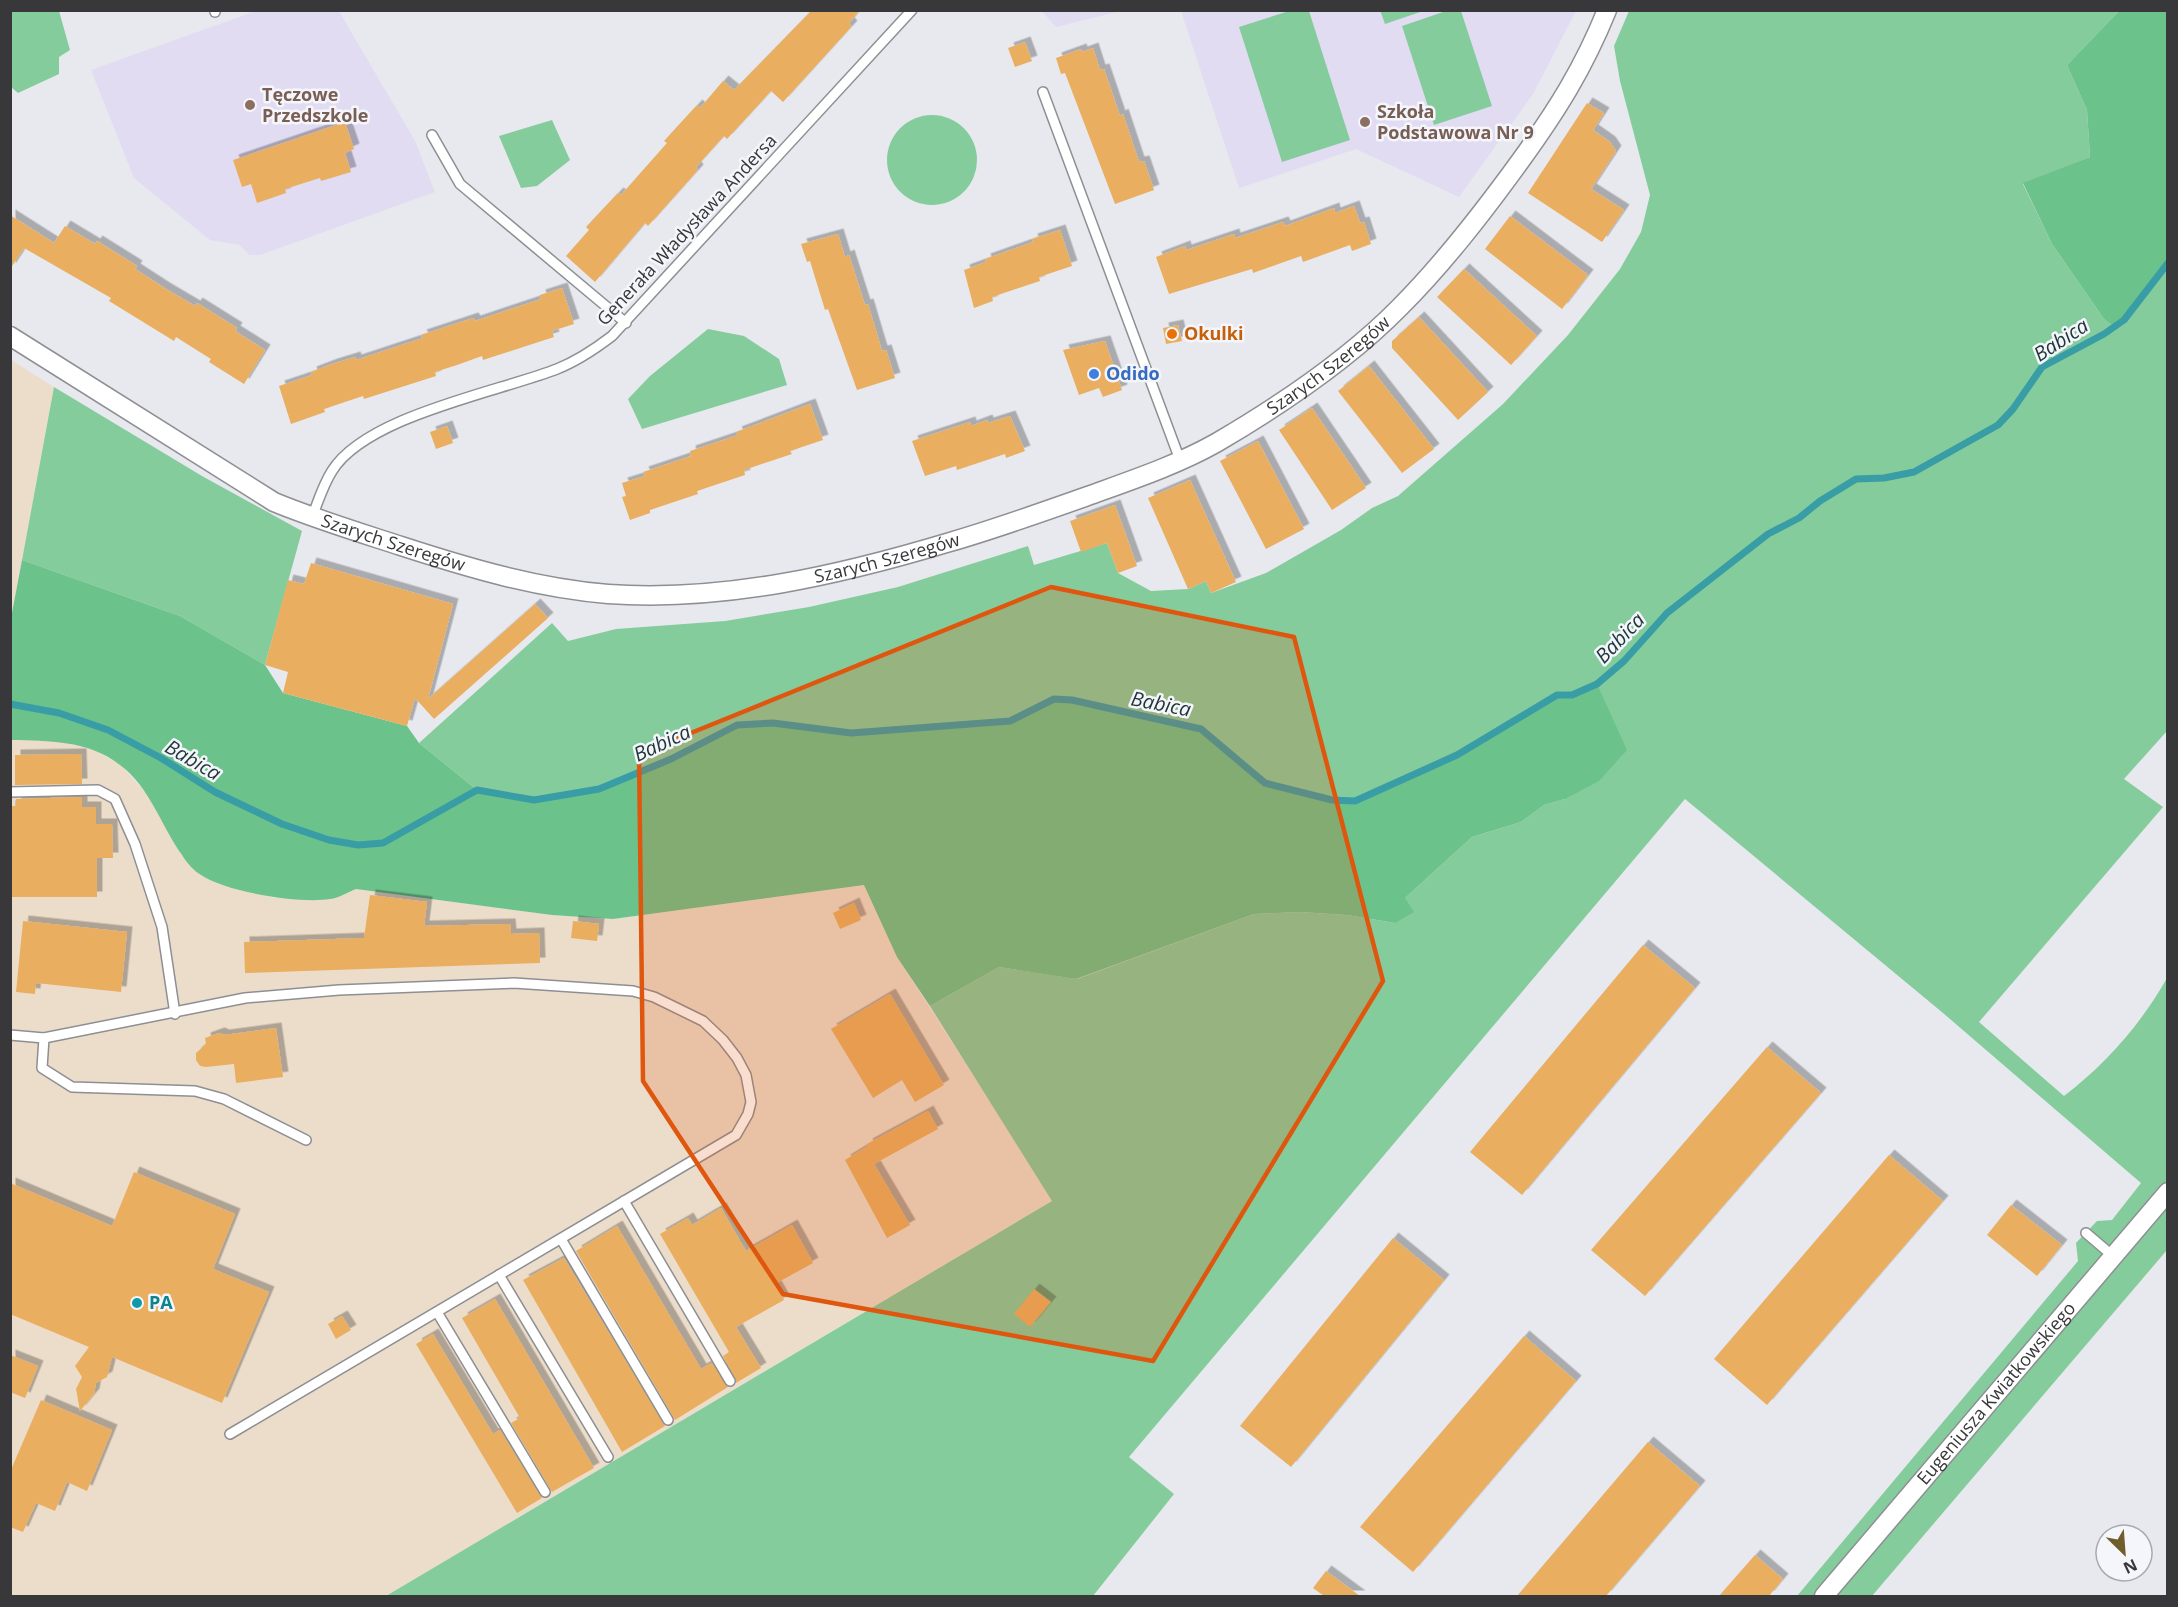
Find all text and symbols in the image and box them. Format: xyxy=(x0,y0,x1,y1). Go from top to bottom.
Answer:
place label: Tęczowe Przedszkole xyxy=(262,82,368,127)
marker: Tęczowe Przedszkole xyxy=(243,98,257,112)
place label: Szkoła Podstawowa Nr 9 xyxy=(1377,99,1534,144)
marker: Szkoła Podstawowa Nr 9 xyxy=(1358,115,1372,129)
street label: Generała Władysława Andersa xyxy=(591,128,781,330)
street label: Szarych Szeregów xyxy=(1262,310,1395,420)
water label: Babica xyxy=(2028,312,2093,367)
place label: Okulki xyxy=(1184,321,1243,345)
marker: Okulki xyxy=(1165,327,1179,341)
place label: Odido xyxy=(1106,361,1160,385)
marker: Odido xyxy=(1087,367,1101,381)
street label: Szarych Szeregów xyxy=(318,508,468,576)
street label: Szarych Szeregów xyxy=(812,527,962,588)
water label: Babica xyxy=(1589,607,1650,669)
water label: Babica xyxy=(1129,685,1193,723)
water label: Babica xyxy=(629,718,695,768)
water label: Babica xyxy=(160,733,226,786)
place label: PA xyxy=(149,1290,173,1314)
marker: PA xyxy=(130,1296,144,1310)
street label: Eugeniusza Kwiatkowskiego xyxy=(1911,1296,2080,1489)
north arrow xyxy=(2094,1523,2154,1583)
text: N xyxy=(2120,1554,2141,1579)

